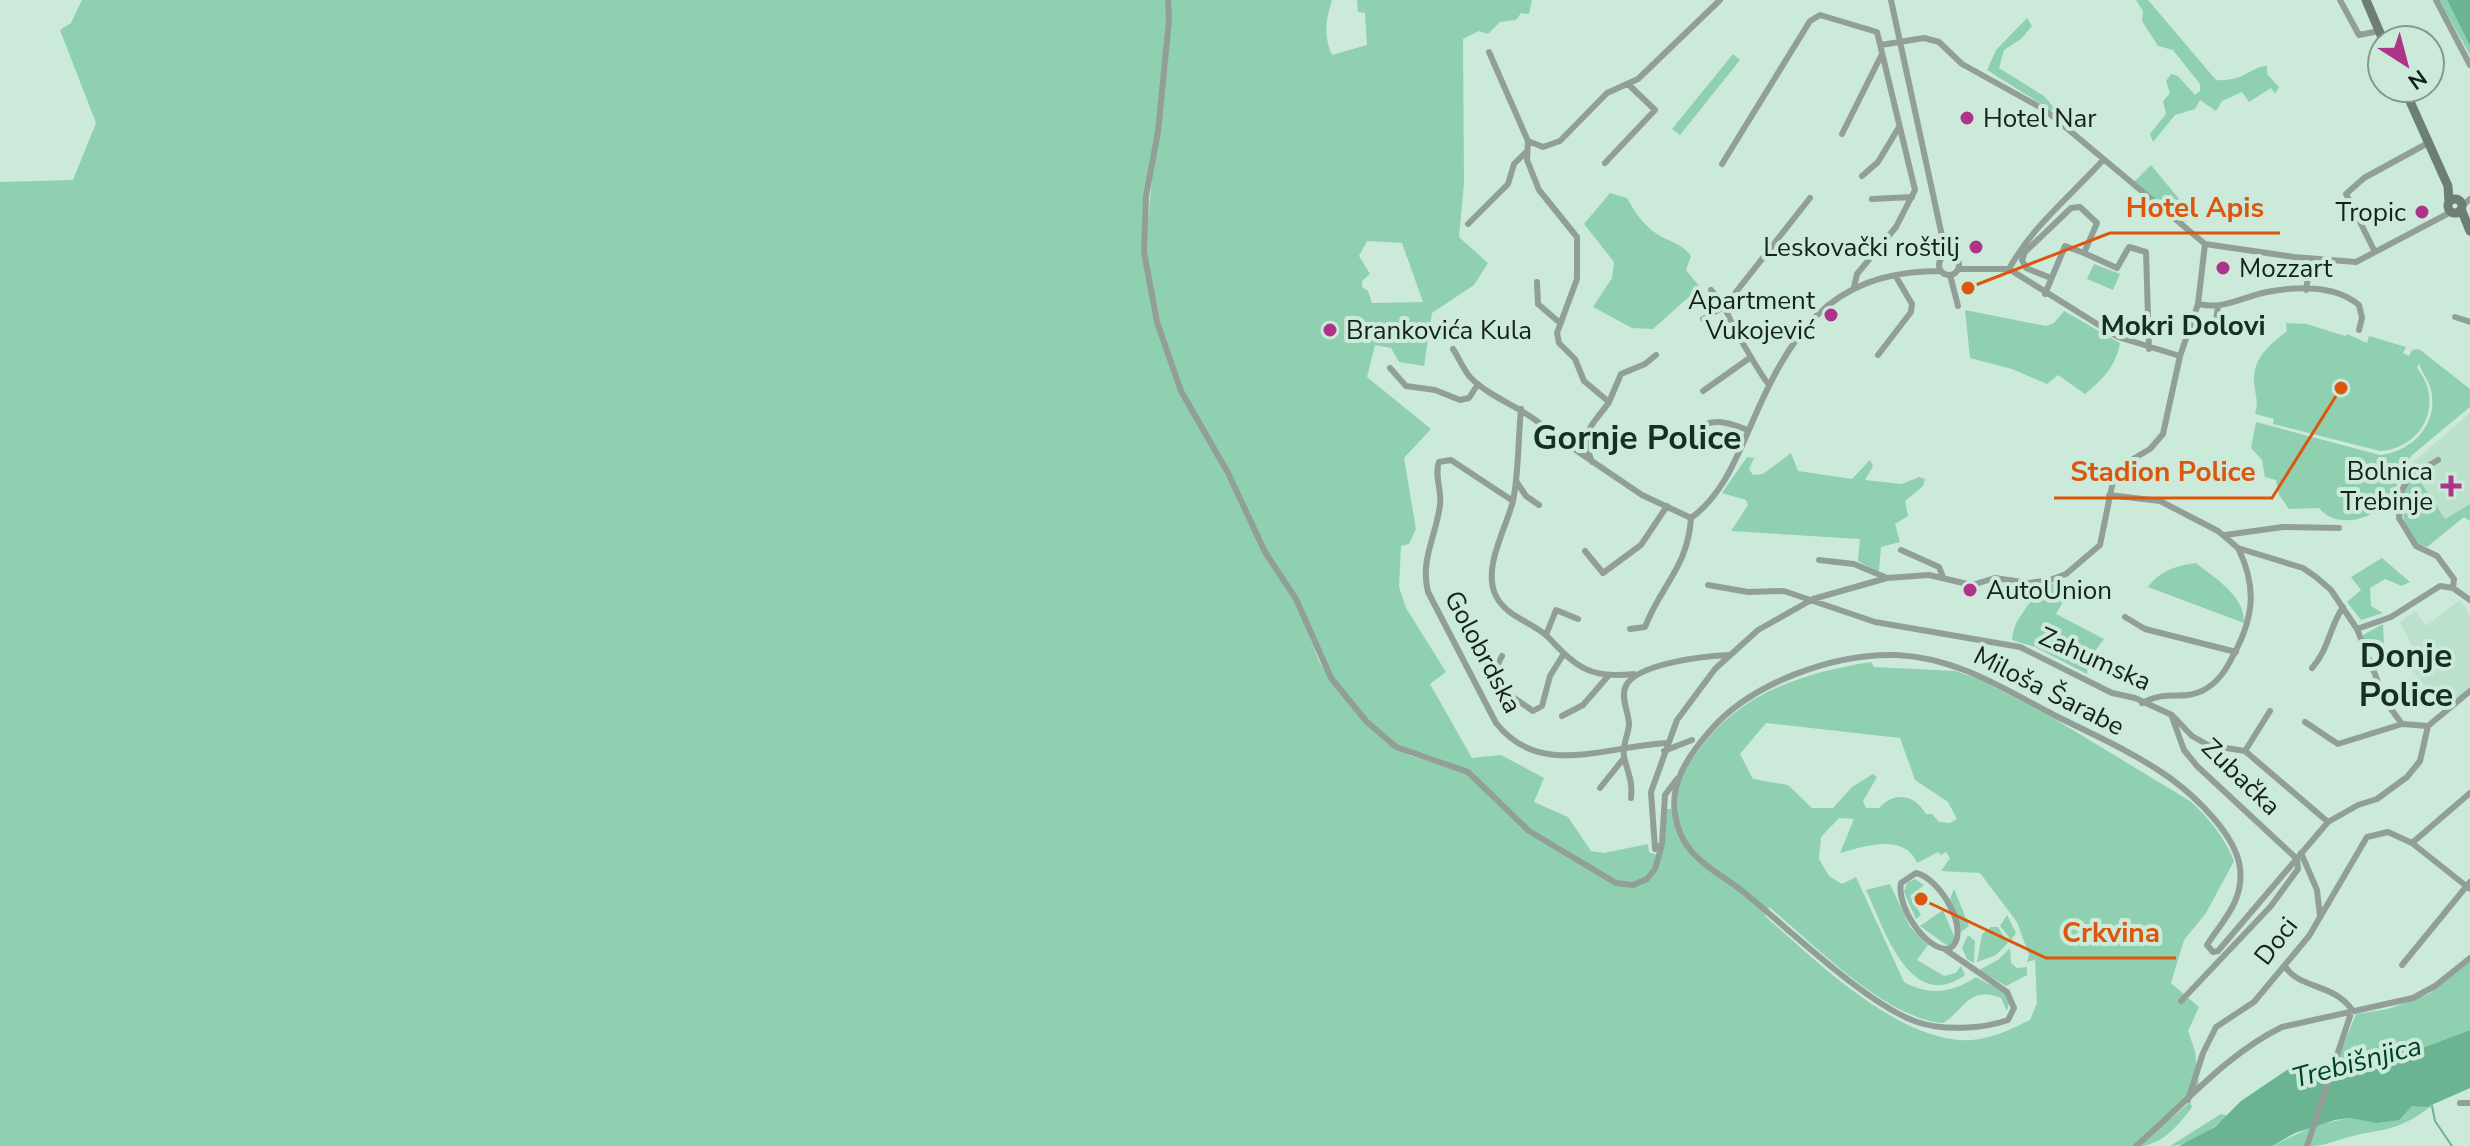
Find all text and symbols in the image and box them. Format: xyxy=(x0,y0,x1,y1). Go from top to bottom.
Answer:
north arrow xyxy=(2366,24,2446,104)
text: N xyxy=(2402,62,2433,96)
place label: Hotel Nar xyxy=(1983,101,2097,136)
marker: Hotel Nar xyxy=(1958,109,1976,127)
callout: Hotel Apis xyxy=(2110,181,2280,233)
text: Hotel Apis xyxy=(2126,189,2264,227)
place label: Tropic xyxy=(2336,195,2406,230)
marker: Tropic xyxy=(2413,203,2431,221)
place label: Leskovački roštilj xyxy=(1763,230,1960,265)
marker: Leskovački roštilj xyxy=(1967,238,1985,256)
place label: Mozzart xyxy=(2239,251,2333,286)
marker: Mozzart xyxy=(2214,259,2232,277)
place label: Apartment Vukojević xyxy=(1688,283,1816,348)
marker: Apartment Vukojević xyxy=(1822,306,1840,324)
district label: Mokri Dolovi xyxy=(2100,307,2266,345)
place label: Brankovića Kula xyxy=(1346,313,1532,348)
marker: Brankovića Kula xyxy=(1321,321,1339,339)
district label: Gornje Police xyxy=(1533,415,1741,461)
callout: Stadion Police xyxy=(2054,446,2272,498)
text: Stadion Police xyxy=(2070,453,2256,491)
place label: Bolnica Trebinje xyxy=(2340,454,2433,519)
marker: Bolnica Trebinje xyxy=(2440,475,2462,497)
place label: AutoUnion xyxy=(1986,573,2112,608)
marker: AutoUnion xyxy=(1961,581,1979,599)
street label: Golobrdska xyxy=(1436,585,1530,719)
street label: Zahumska xyxy=(2033,619,2157,699)
district label: Donje Police xyxy=(2359,633,2453,718)
street label: Miloša Šarabe xyxy=(1968,638,2130,744)
street label: Zubačka xyxy=(2194,731,2288,823)
callout: Crkvina xyxy=(2046,906,2176,958)
street label: Doci xyxy=(2246,910,2306,972)
text: Crkvina xyxy=(2062,914,2160,952)
water label: Trebišnjica xyxy=(2288,1027,2426,1097)

